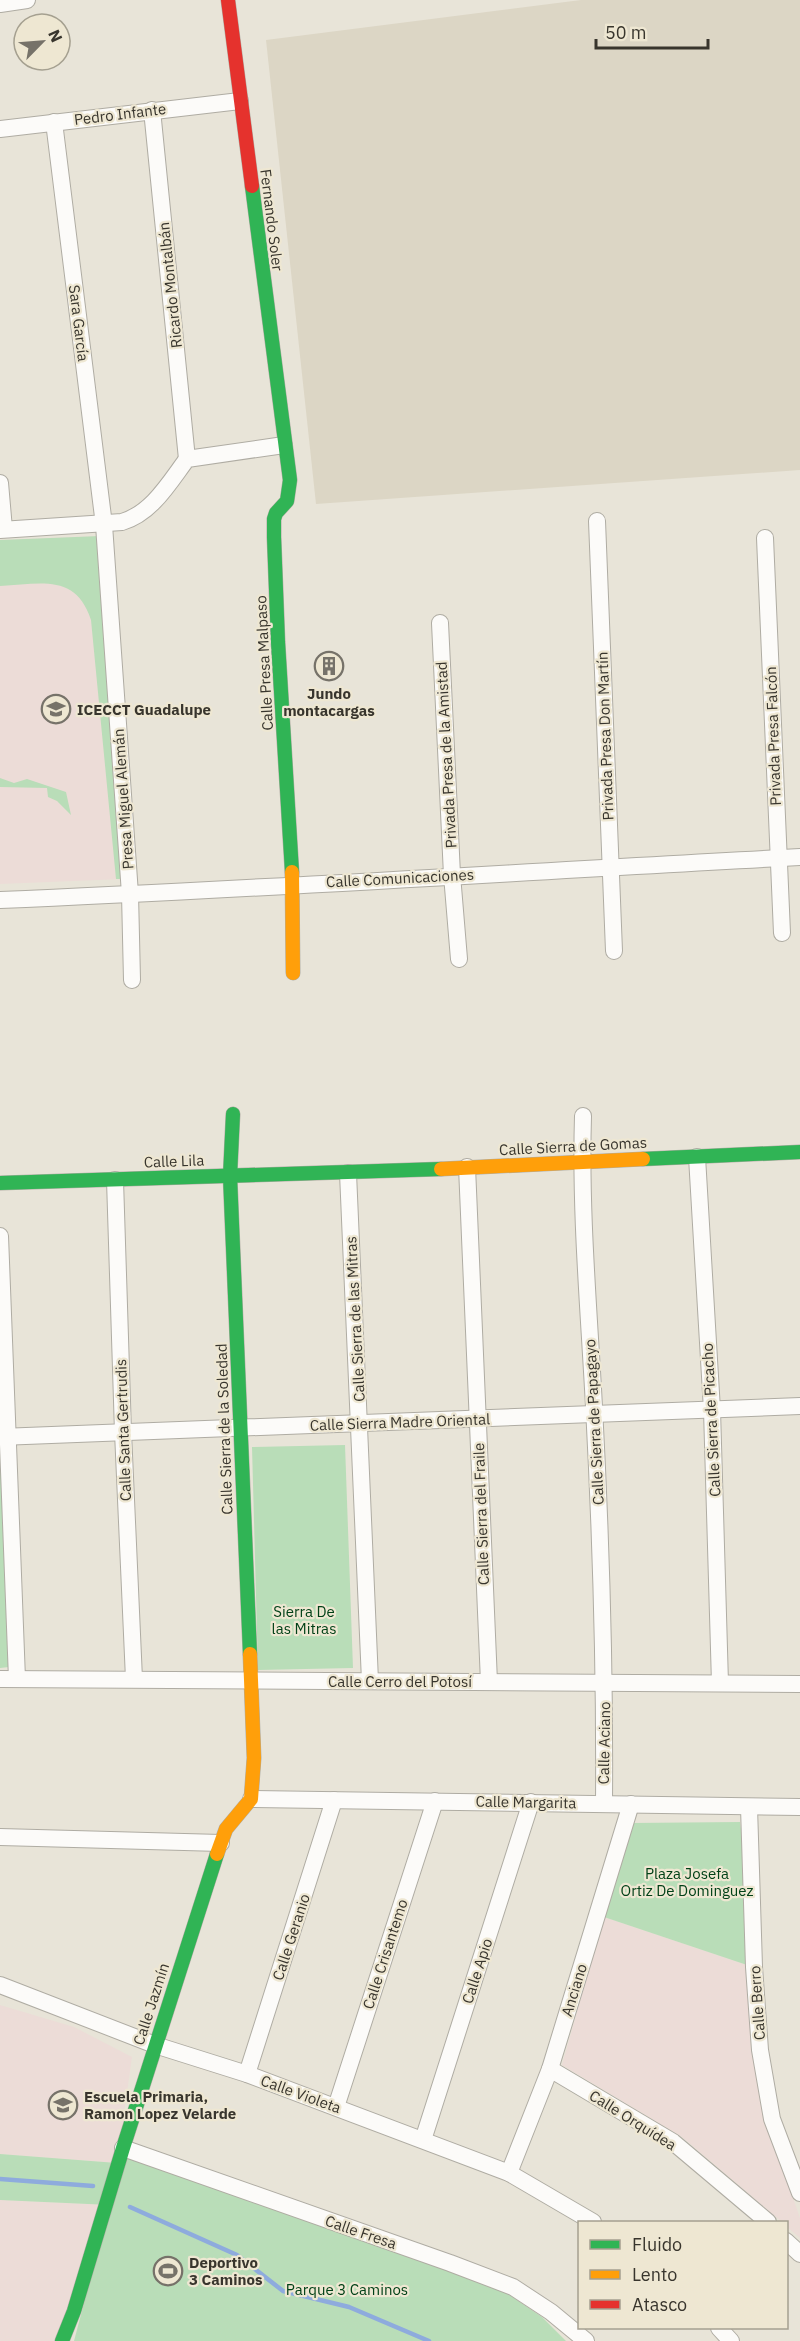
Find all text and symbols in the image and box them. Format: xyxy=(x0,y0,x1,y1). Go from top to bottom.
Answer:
north arrow xyxy=(12,12,72,72)
scale bar xyxy=(596,12,708,50)
text: 50 m xyxy=(605,21,647,44)
text: N xyxy=(44,26,67,45)
street label: Pedro Infante xyxy=(73,99,167,129)
street label: Fernando Soler xyxy=(256,168,288,272)
street label: Ricardo Montalbán xyxy=(154,221,186,349)
street label: Sara García xyxy=(65,284,93,362)
street label: Calle Presa Malpaso xyxy=(251,595,277,731)
building icon: Jundo montacargas xyxy=(313,650,345,682)
street label: Privada Presa Don Martín xyxy=(593,651,617,821)
street label: Privada Presa de la Amistad xyxy=(432,661,460,849)
street label: Privada Presa Falcón xyxy=(761,666,785,806)
place label: Jundo montacargas xyxy=(283,684,375,720)
school or university icon: ICECCT Guadalupe xyxy=(40,693,72,725)
place label: ICECCT Guadalupe xyxy=(77,700,211,719)
street label: Presa Miguel Alemán xyxy=(109,728,137,870)
street label: Calle Comunicaciones xyxy=(326,865,474,891)
street label: Calle Sierra de Gomas xyxy=(499,1133,647,1159)
street label: Calle Lila xyxy=(143,1150,205,1172)
street label: Calle Sierra de las Mitras xyxy=(341,1236,369,1402)
street label: Calle Sierra de Papagayo xyxy=(580,1339,608,1505)
street label: Calle Sierra de la Soledad xyxy=(212,1343,236,1515)
street label: Calle Sierra de Picacho xyxy=(697,1343,725,1497)
street label: Calle Santa Gertrudis xyxy=(111,1358,135,1502)
street label: Calle Sierra Madre Oriental xyxy=(309,1409,491,1435)
street label: Calle Sierra del Fraile xyxy=(469,1442,493,1586)
park label: Sierra De las Mitras xyxy=(272,1602,336,1638)
street label: Calle Cerro del Potosí xyxy=(328,1672,472,1691)
street label: Calle Aciano xyxy=(594,1701,614,1785)
street label: Calle Margarita xyxy=(475,1792,577,1812)
park label: Plaza Josefa Ortiz De Dominguez xyxy=(621,1864,753,1900)
street label: Calle Geranio xyxy=(268,1891,314,1983)
street label: Calle Crisantemo xyxy=(358,1897,412,2011)
street label: Calle Apio xyxy=(458,1936,496,2006)
street label: Calle Jazmín xyxy=(129,1961,173,2047)
street label: Anciano xyxy=(557,1961,591,2019)
street label: Calle Berro xyxy=(745,1965,769,2041)
street label: Calle Violeta xyxy=(258,2071,344,2117)
street label: Calle Orquídea xyxy=(586,2086,680,2154)
place label: Escuela Primaria, Ramon Lopez Velarde xyxy=(84,2087,236,2123)
school or university icon: Escuela Primaria, Ramon Lopez Velarde xyxy=(47,2089,79,2121)
street label: Calle Fresa xyxy=(323,2211,399,2253)
legend xyxy=(578,2221,788,2329)
text: Fluido xyxy=(632,2233,682,2256)
place label: Deportivo 3 Caminos xyxy=(189,2253,263,2289)
sports icon: Deportivo 3 Caminos xyxy=(152,2255,184,2287)
text: Lento xyxy=(632,2263,677,2286)
park label: Parque 3 Caminos xyxy=(286,2280,408,2299)
text: Atasco xyxy=(632,2293,687,2316)

